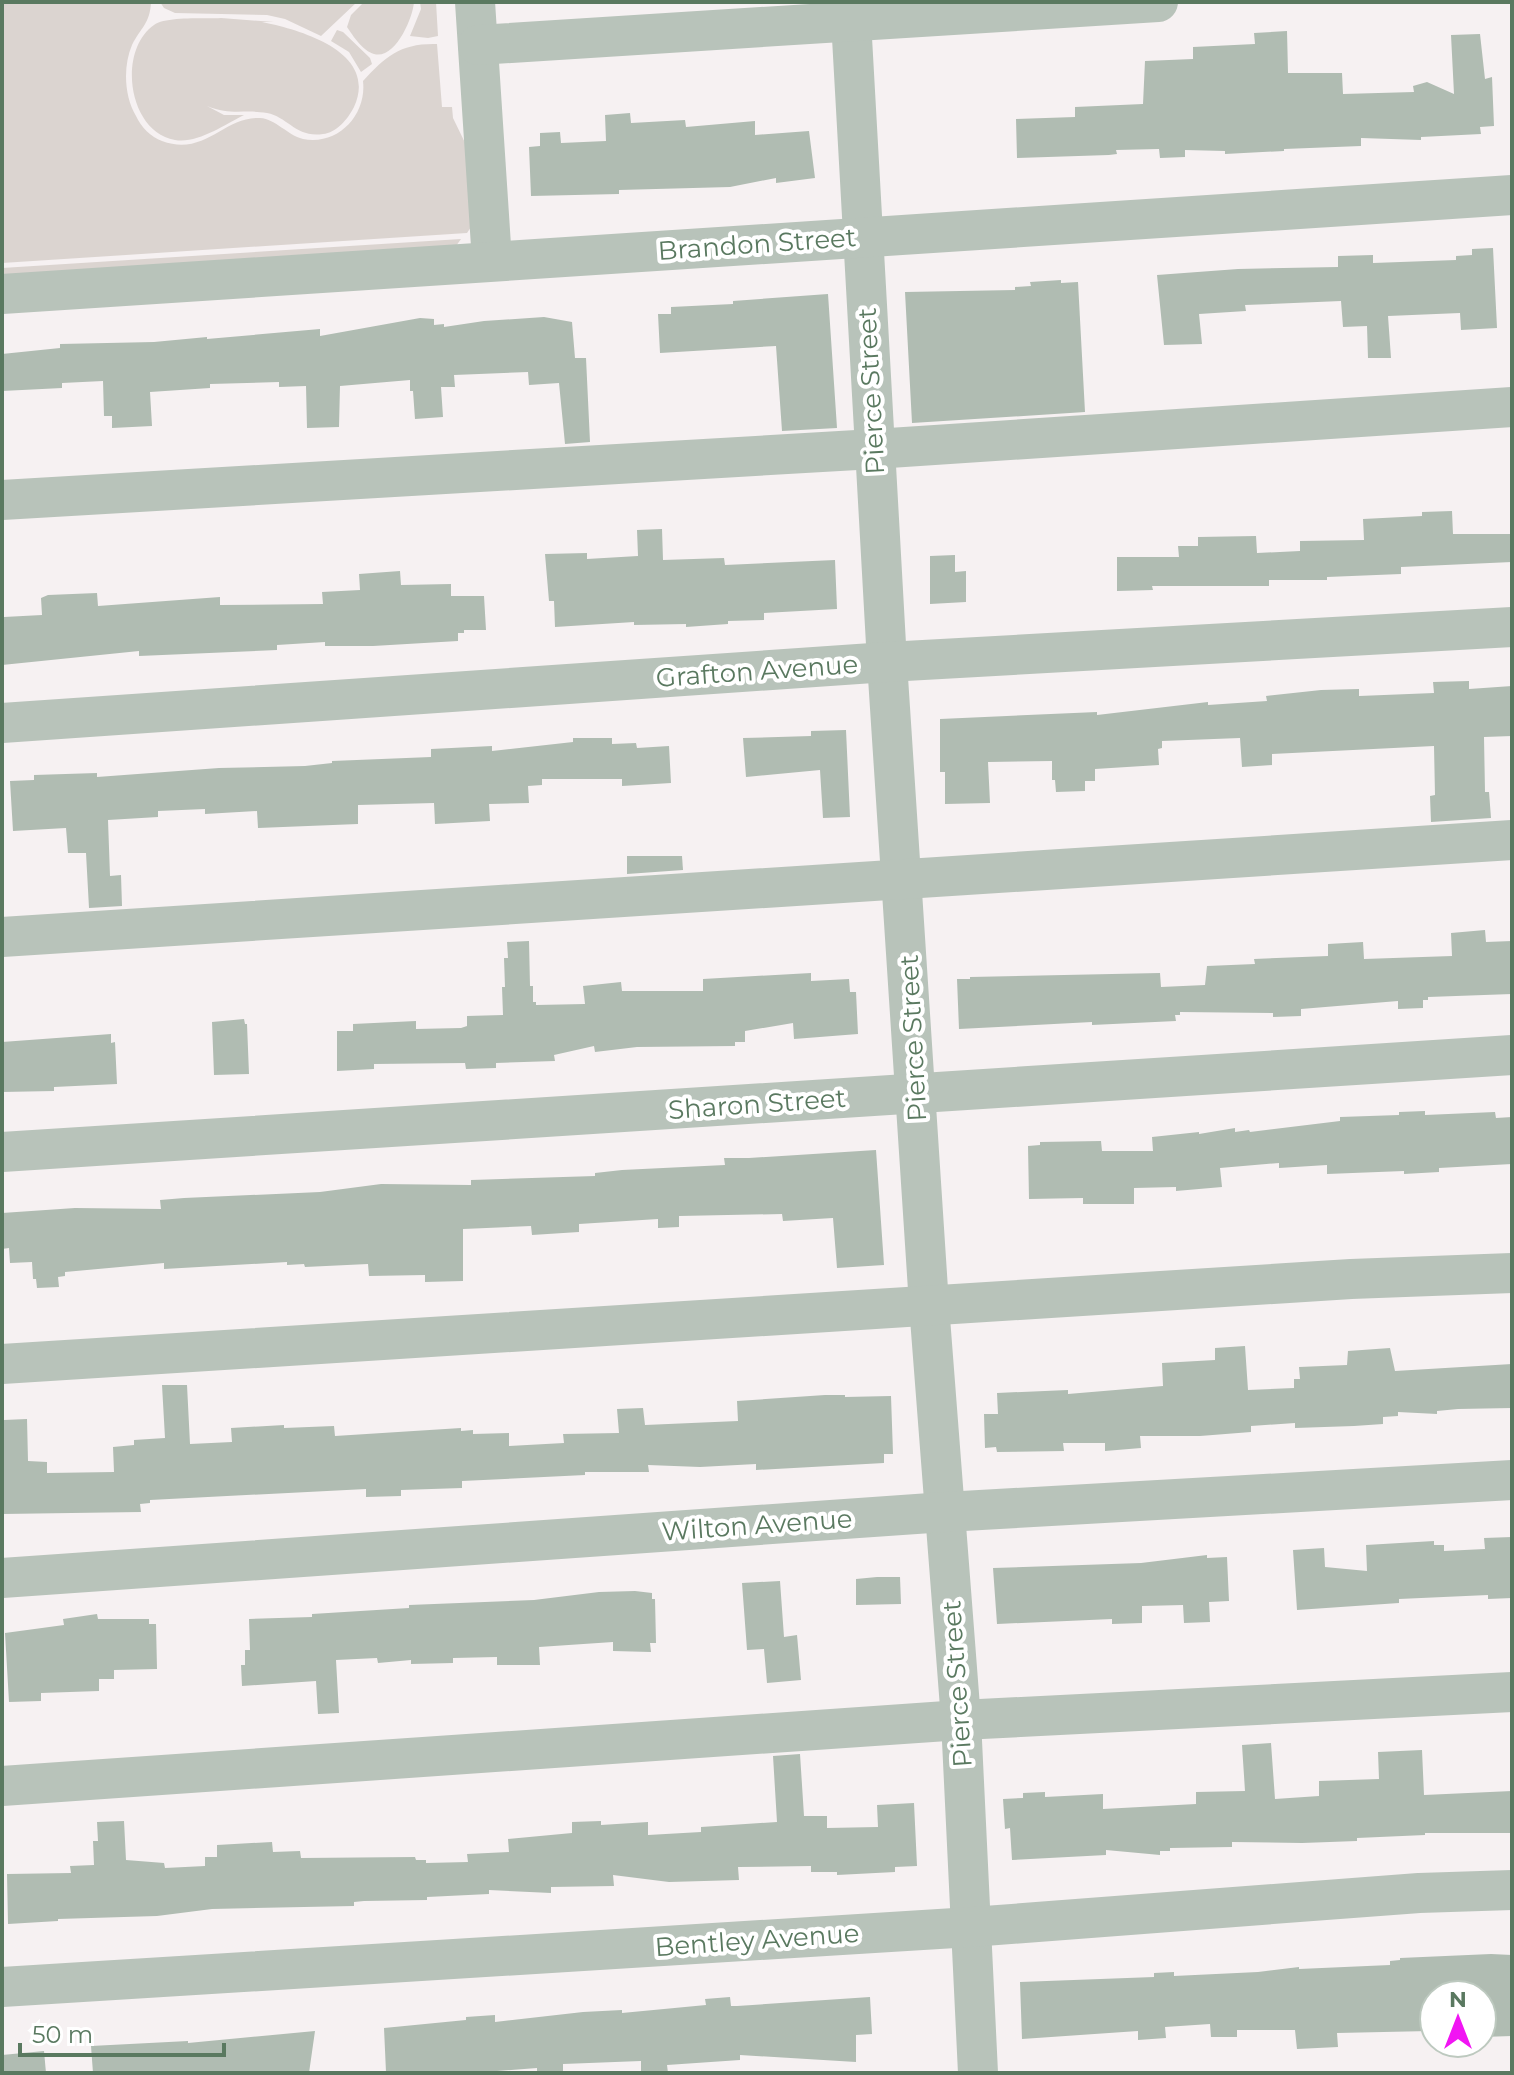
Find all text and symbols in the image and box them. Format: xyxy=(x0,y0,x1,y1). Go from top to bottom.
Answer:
street label: Brandon Street xyxy=(657,221,857,267)
street label: Pierce Street xyxy=(851,307,891,475)
street label: Grafton Avenue xyxy=(655,648,859,694)
street label: Pierce Street xyxy=(893,954,933,1122)
street label: Sharon Street xyxy=(667,1082,847,1126)
street label: Wilton Avenue xyxy=(661,1502,853,1548)
street label: Pierce Street xyxy=(935,1600,979,1768)
street label: Bentley Avenue xyxy=(654,1917,860,1963)
north arrow xyxy=(1418,1979,1498,2059)
text: N xyxy=(1449,1986,1467,2013)
scale bar xyxy=(20,2007,224,2057)
text: 50 m xyxy=(32,2020,93,2049)

